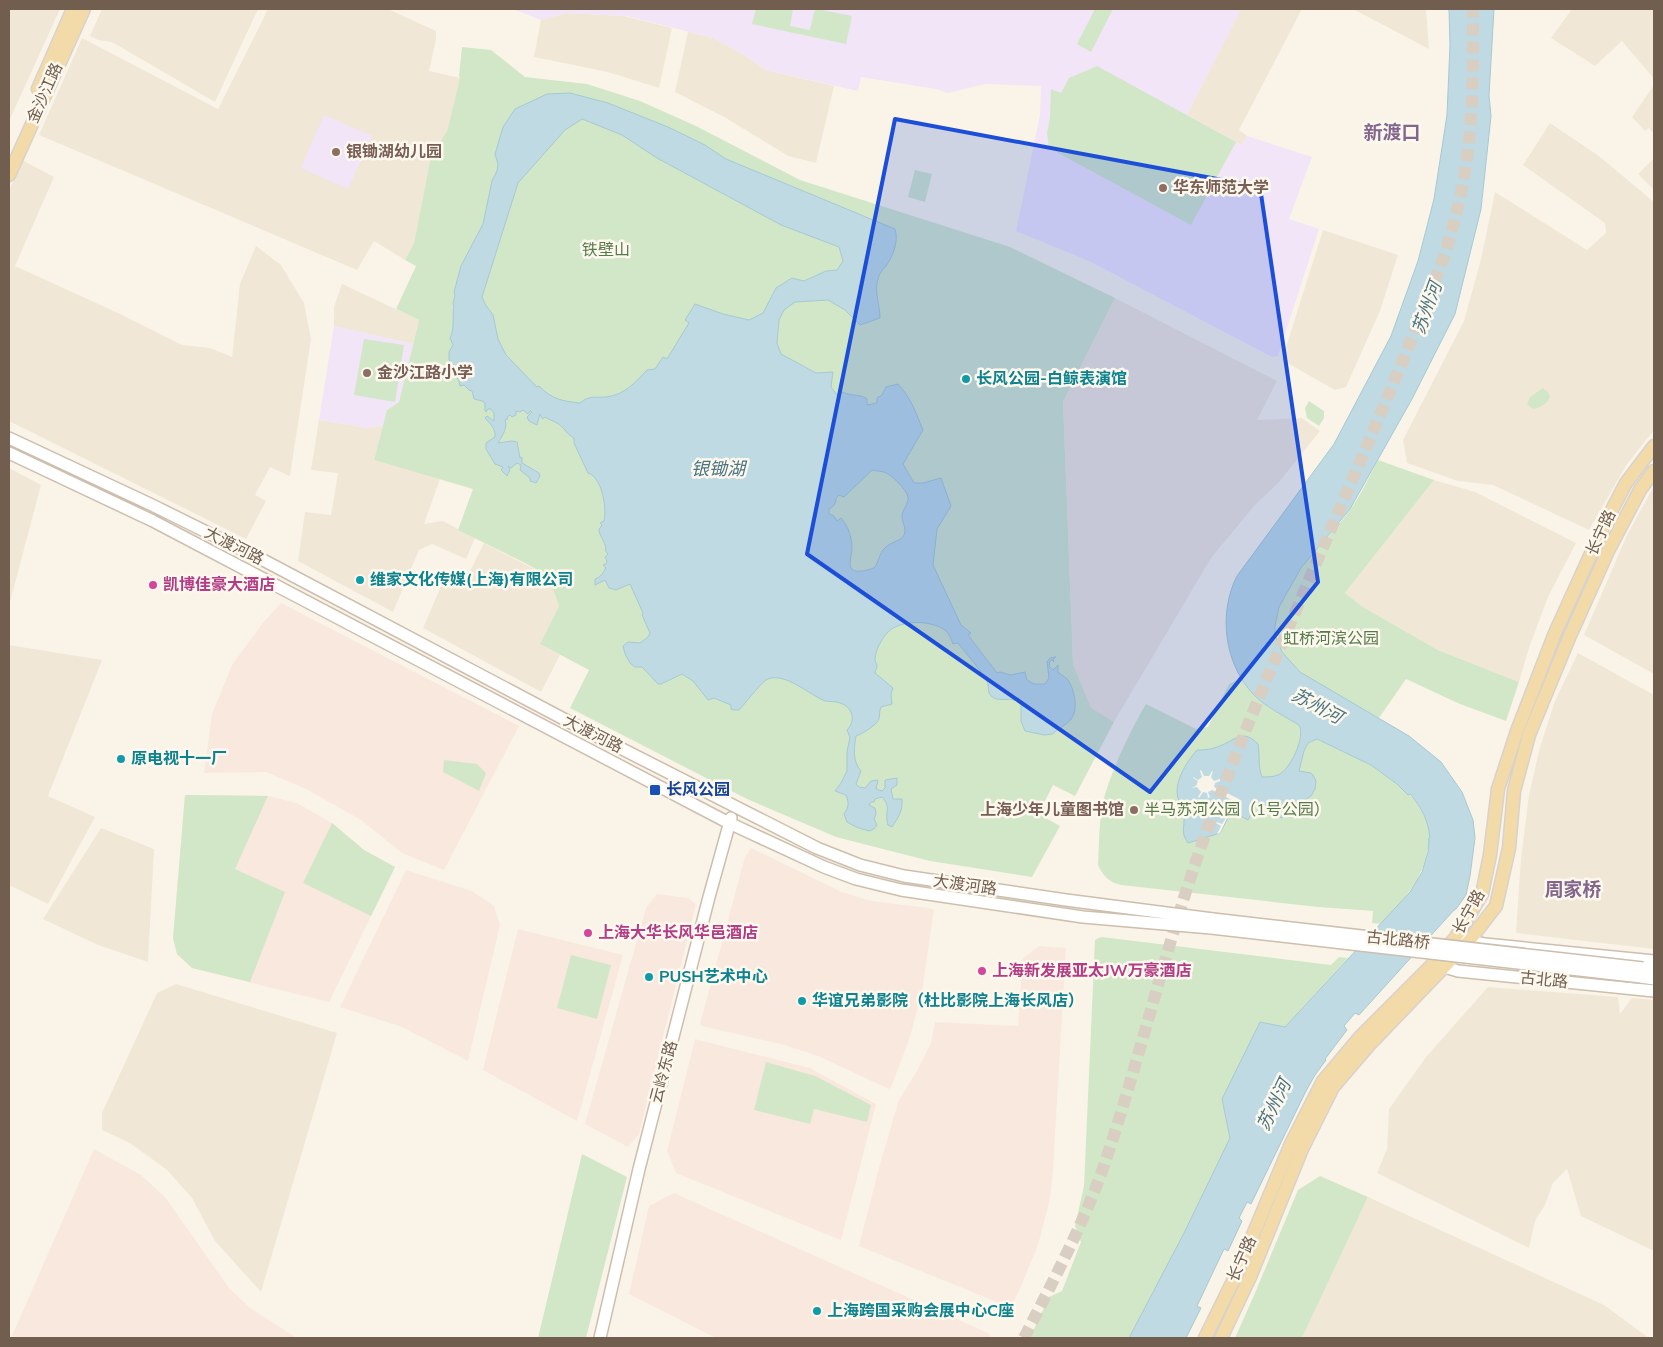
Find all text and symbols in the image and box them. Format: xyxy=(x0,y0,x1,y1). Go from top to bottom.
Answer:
street label: 金沙江路 xyxy=(22,59,68,127)
district label: 新渡口 xyxy=(1363,120,1421,146)
place label: 银锄湖幼儿园 xyxy=(346,141,442,163)
marker: 银锄湖幼儿园 xyxy=(330,146,342,158)
place label: 华东师范大学 xyxy=(1173,177,1269,199)
marker: 华东师范大学 xyxy=(1157,182,1169,194)
park label: 铁壁山 xyxy=(582,239,630,261)
water label: 苏州河 xyxy=(1406,276,1449,337)
place label: 金沙江路小学 xyxy=(377,362,473,384)
marker: 金沙江路小学 xyxy=(361,367,373,379)
place label: 长风公园-白鲸表演馆 xyxy=(976,368,1127,390)
marker: 长风公园-白鲸表演馆 xyxy=(960,373,972,385)
water label: 银锄湖 xyxy=(691,457,748,481)
street label: 长宁路 xyxy=(1581,507,1621,559)
street label: 大渡河路 xyxy=(200,522,268,570)
place label: 维家文化传媒(上海)有限公司 xyxy=(370,569,573,591)
place label: 凯博佳豪大酒店 xyxy=(163,574,275,596)
marker: 维家文化传媒(上海)有限公司 xyxy=(354,574,366,586)
marker: 凯博佳豪大酒店 xyxy=(147,579,159,591)
park label: 虹桥河滨公园 xyxy=(1283,628,1379,650)
water label: 苏州河 xyxy=(1288,683,1349,731)
street label: 大渡河路 xyxy=(559,710,627,758)
place label: 原电视十一厂 xyxy=(131,748,227,770)
marker: 原电视十一厂 xyxy=(115,753,127,765)
place label: 长风公园 xyxy=(666,779,730,801)
marker: 长风公园 xyxy=(648,783,662,797)
place label: 上海少年儿童图书馆 xyxy=(980,799,1124,821)
park label: 半马苏河公园（1号公园） xyxy=(1144,799,1330,821)
marker: 上海少年儿童图书馆 xyxy=(1128,804,1140,816)
street label: 大渡河路 xyxy=(932,870,998,900)
district label: 周家桥 xyxy=(1544,877,1602,903)
street label: 长宁路 xyxy=(1448,886,1490,938)
place label: 上海大华长风华邑酒店 xyxy=(598,922,758,944)
street label: 古北路桥 xyxy=(1365,926,1431,954)
marker: 上海大华长风华邑酒店 xyxy=(582,927,594,939)
place label: 上海新发展亚太JW万豪酒店 xyxy=(992,960,1192,982)
marker: 上海新发展亚太JW万豪酒店 xyxy=(976,965,988,977)
place label: PUSH艺术中心 xyxy=(659,966,768,988)
street label: 古北路 xyxy=(1519,967,1569,993)
marker: PUSH艺术中心 xyxy=(643,971,655,983)
place label: 华谊兄弟影院（杜比影院上海长风店） xyxy=(812,990,1084,1012)
marker: 华谊兄弟影院（杜比影院上海长风店） xyxy=(796,995,808,1007)
street label: 云岭东路 xyxy=(645,1038,683,1106)
water label: 苏州河 xyxy=(1251,1073,1298,1135)
street label: 长宁路 xyxy=(1222,1233,1262,1285)
place label: 上海跨国采购会展中心C座 xyxy=(827,1300,1014,1322)
marker: 上海跨国采购会展中心C座 xyxy=(811,1305,823,1317)

